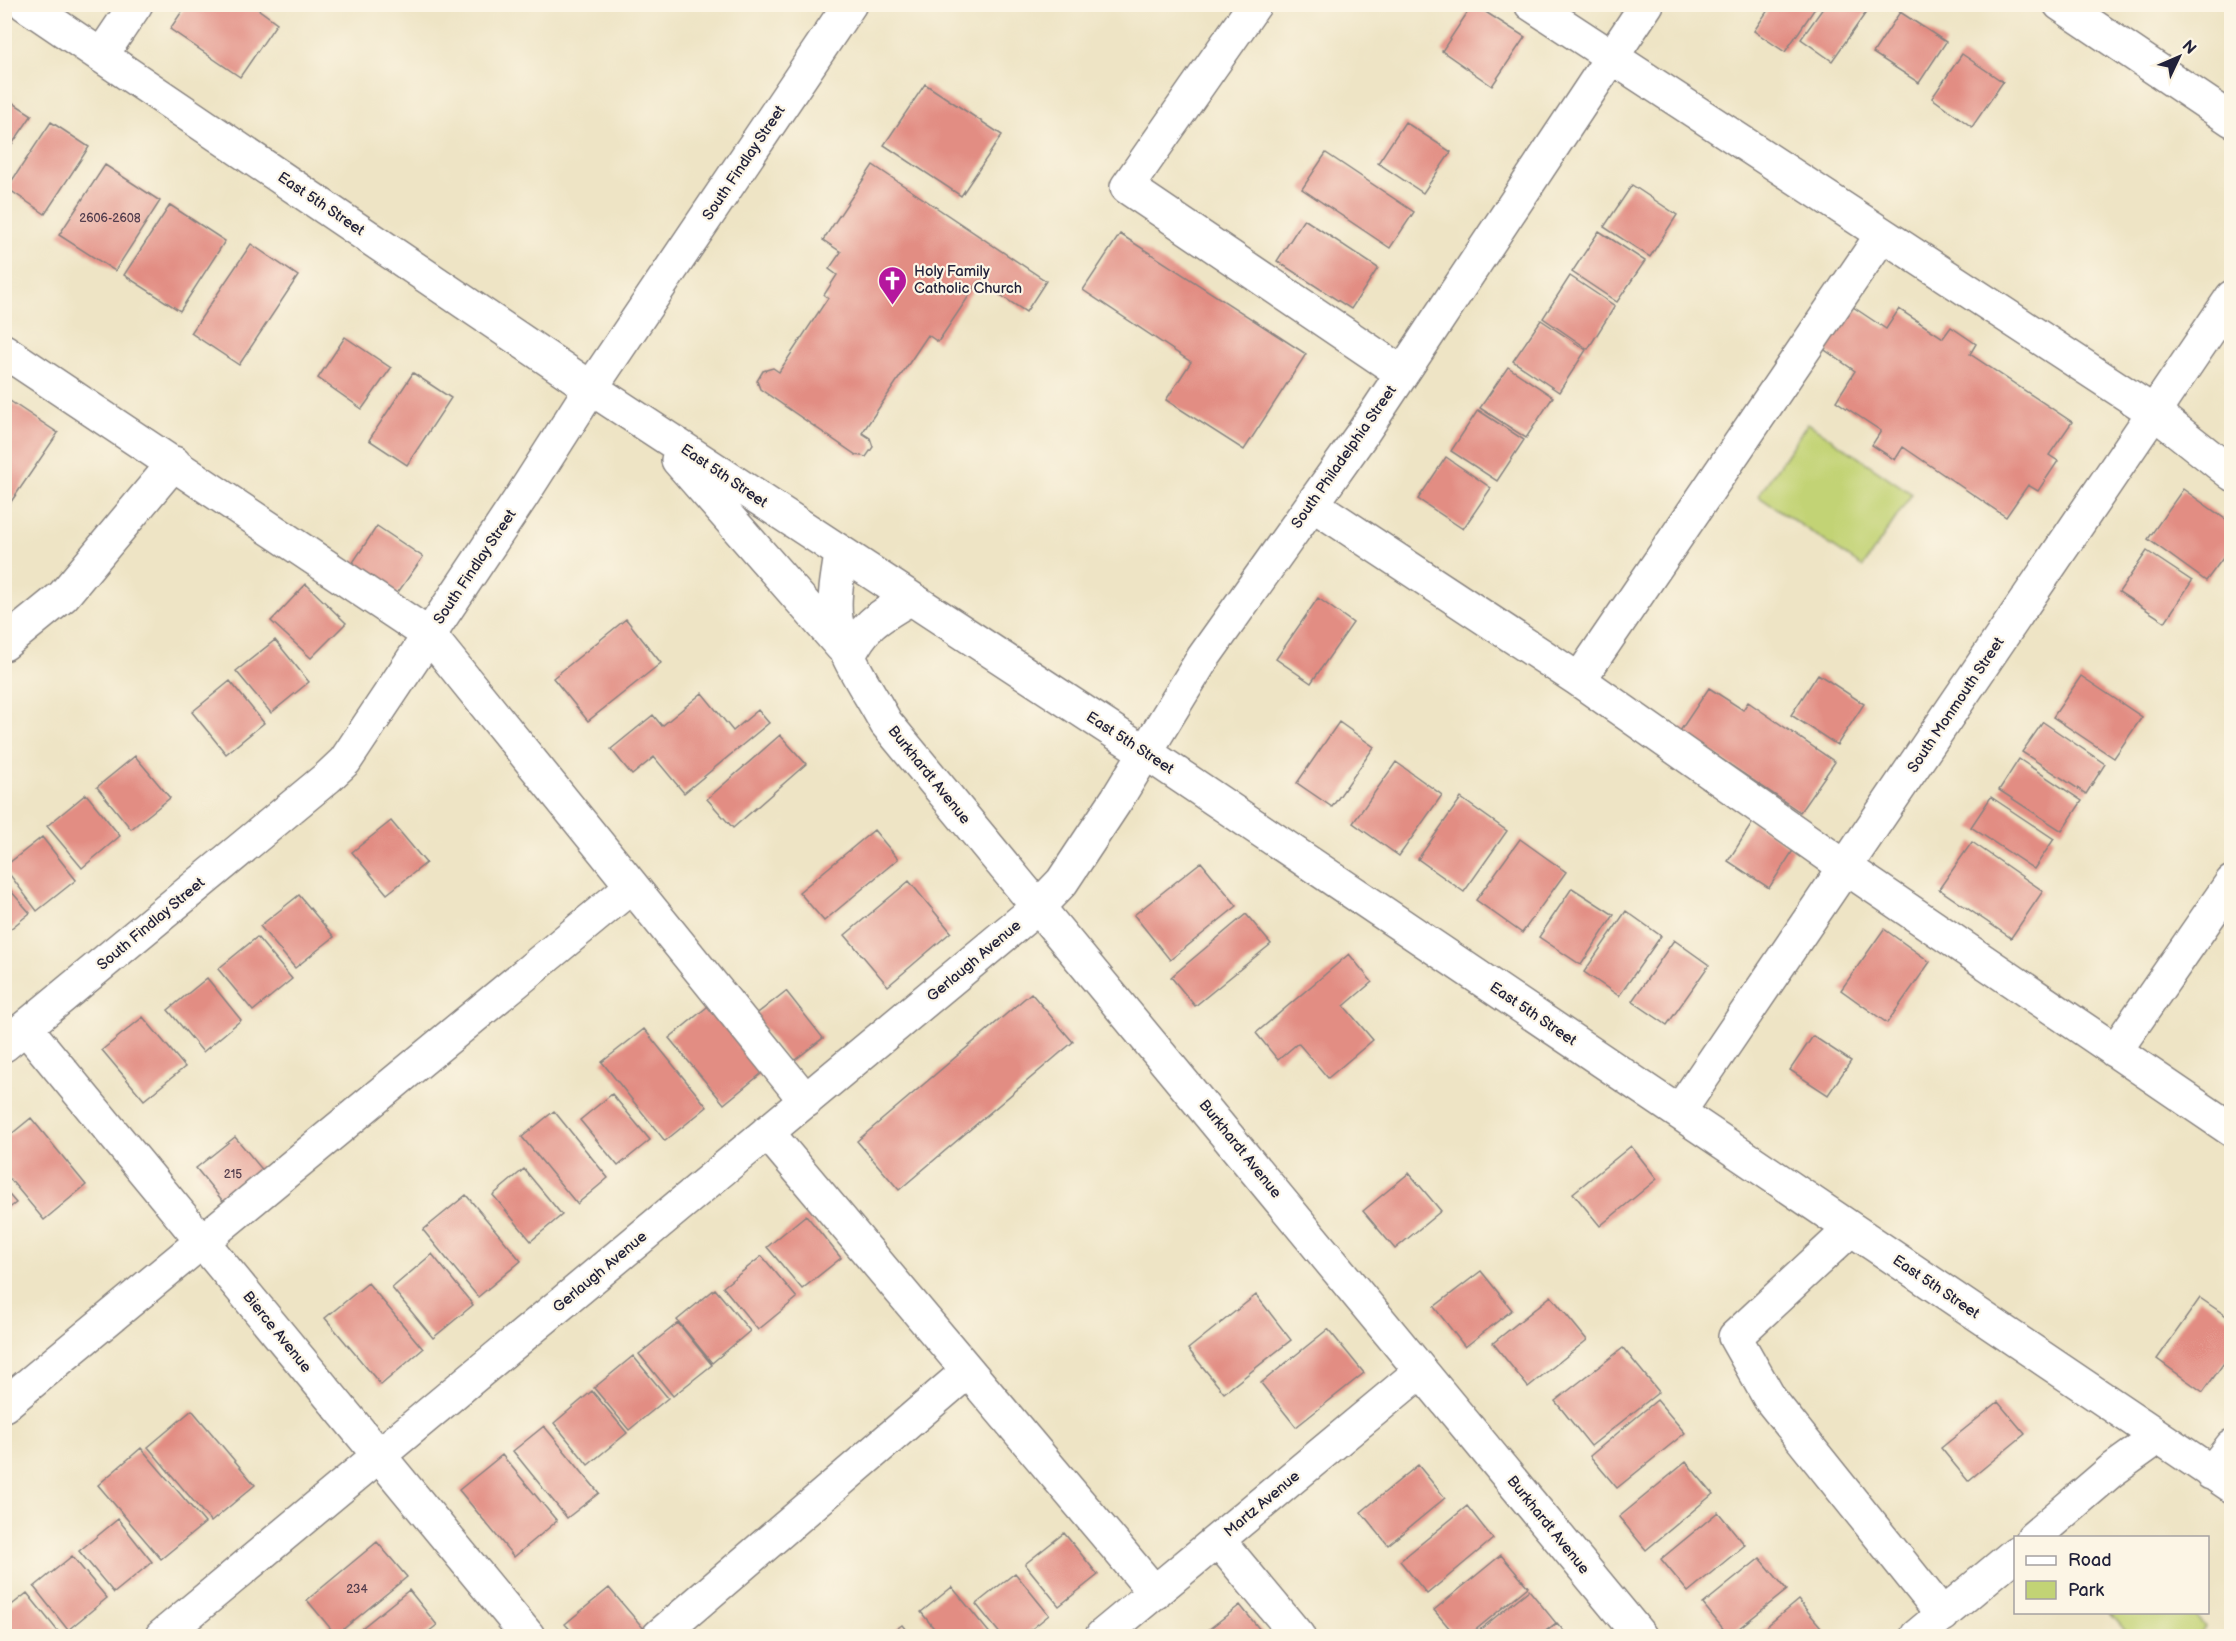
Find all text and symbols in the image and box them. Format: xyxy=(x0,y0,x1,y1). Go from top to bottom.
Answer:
north arrow xyxy=(2149,27,2209,87)
text: N xyxy=(2178,37,2200,59)
street label: South Findlay Street xyxy=(698,102,790,224)
street label: East 5th Street xyxy=(274,168,368,240)
house number: 2606-2608 xyxy=(79,211,141,226)
place label: Holy Family Catholic Church xyxy=(914,262,1022,298)
church icon: Holy Family Catholic Church xyxy=(877,264,909,306)
street label: South Philadelphia Street xyxy=(1287,381,1401,532)
street label: East 5th Street xyxy=(677,440,771,512)
street label: South Findlay Street xyxy=(429,506,521,628)
street label: South Monmouth Street xyxy=(1903,633,2009,776)
street label: East 5th Street xyxy=(1083,708,1178,779)
street label: Burkhardt Avenue xyxy=(884,722,974,828)
street label: South Findlay Street xyxy=(93,873,209,975)
street label: Gerlaugh Avenue xyxy=(923,916,1025,1006)
street label: East 5th Street xyxy=(1486,978,1580,1050)
street label: Burkhardt Avenue xyxy=(1195,1096,1285,1202)
house number: 215 xyxy=(224,1167,242,1182)
street label: Gerlaugh Avenue xyxy=(549,1227,651,1317)
street label: East 5th Street xyxy=(1889,1251,1983,1323)
street label: Bierce Avenue xyxy=(238,1288,316,1377)
street label: Martz Avenue xyxy=(1220,1467,1304,1541)
street label: Burkhardt Avenue xyxy=(1503,1472,1593,1578)
legend xyxy=(2014,1536,2209,1614)
text: Road xyxy=(2068,1550,2112,1571)
text: Park xyxy=(2068,1580,2104,1601)
house number: 234 xyxy=(346,1582,368,1597)

